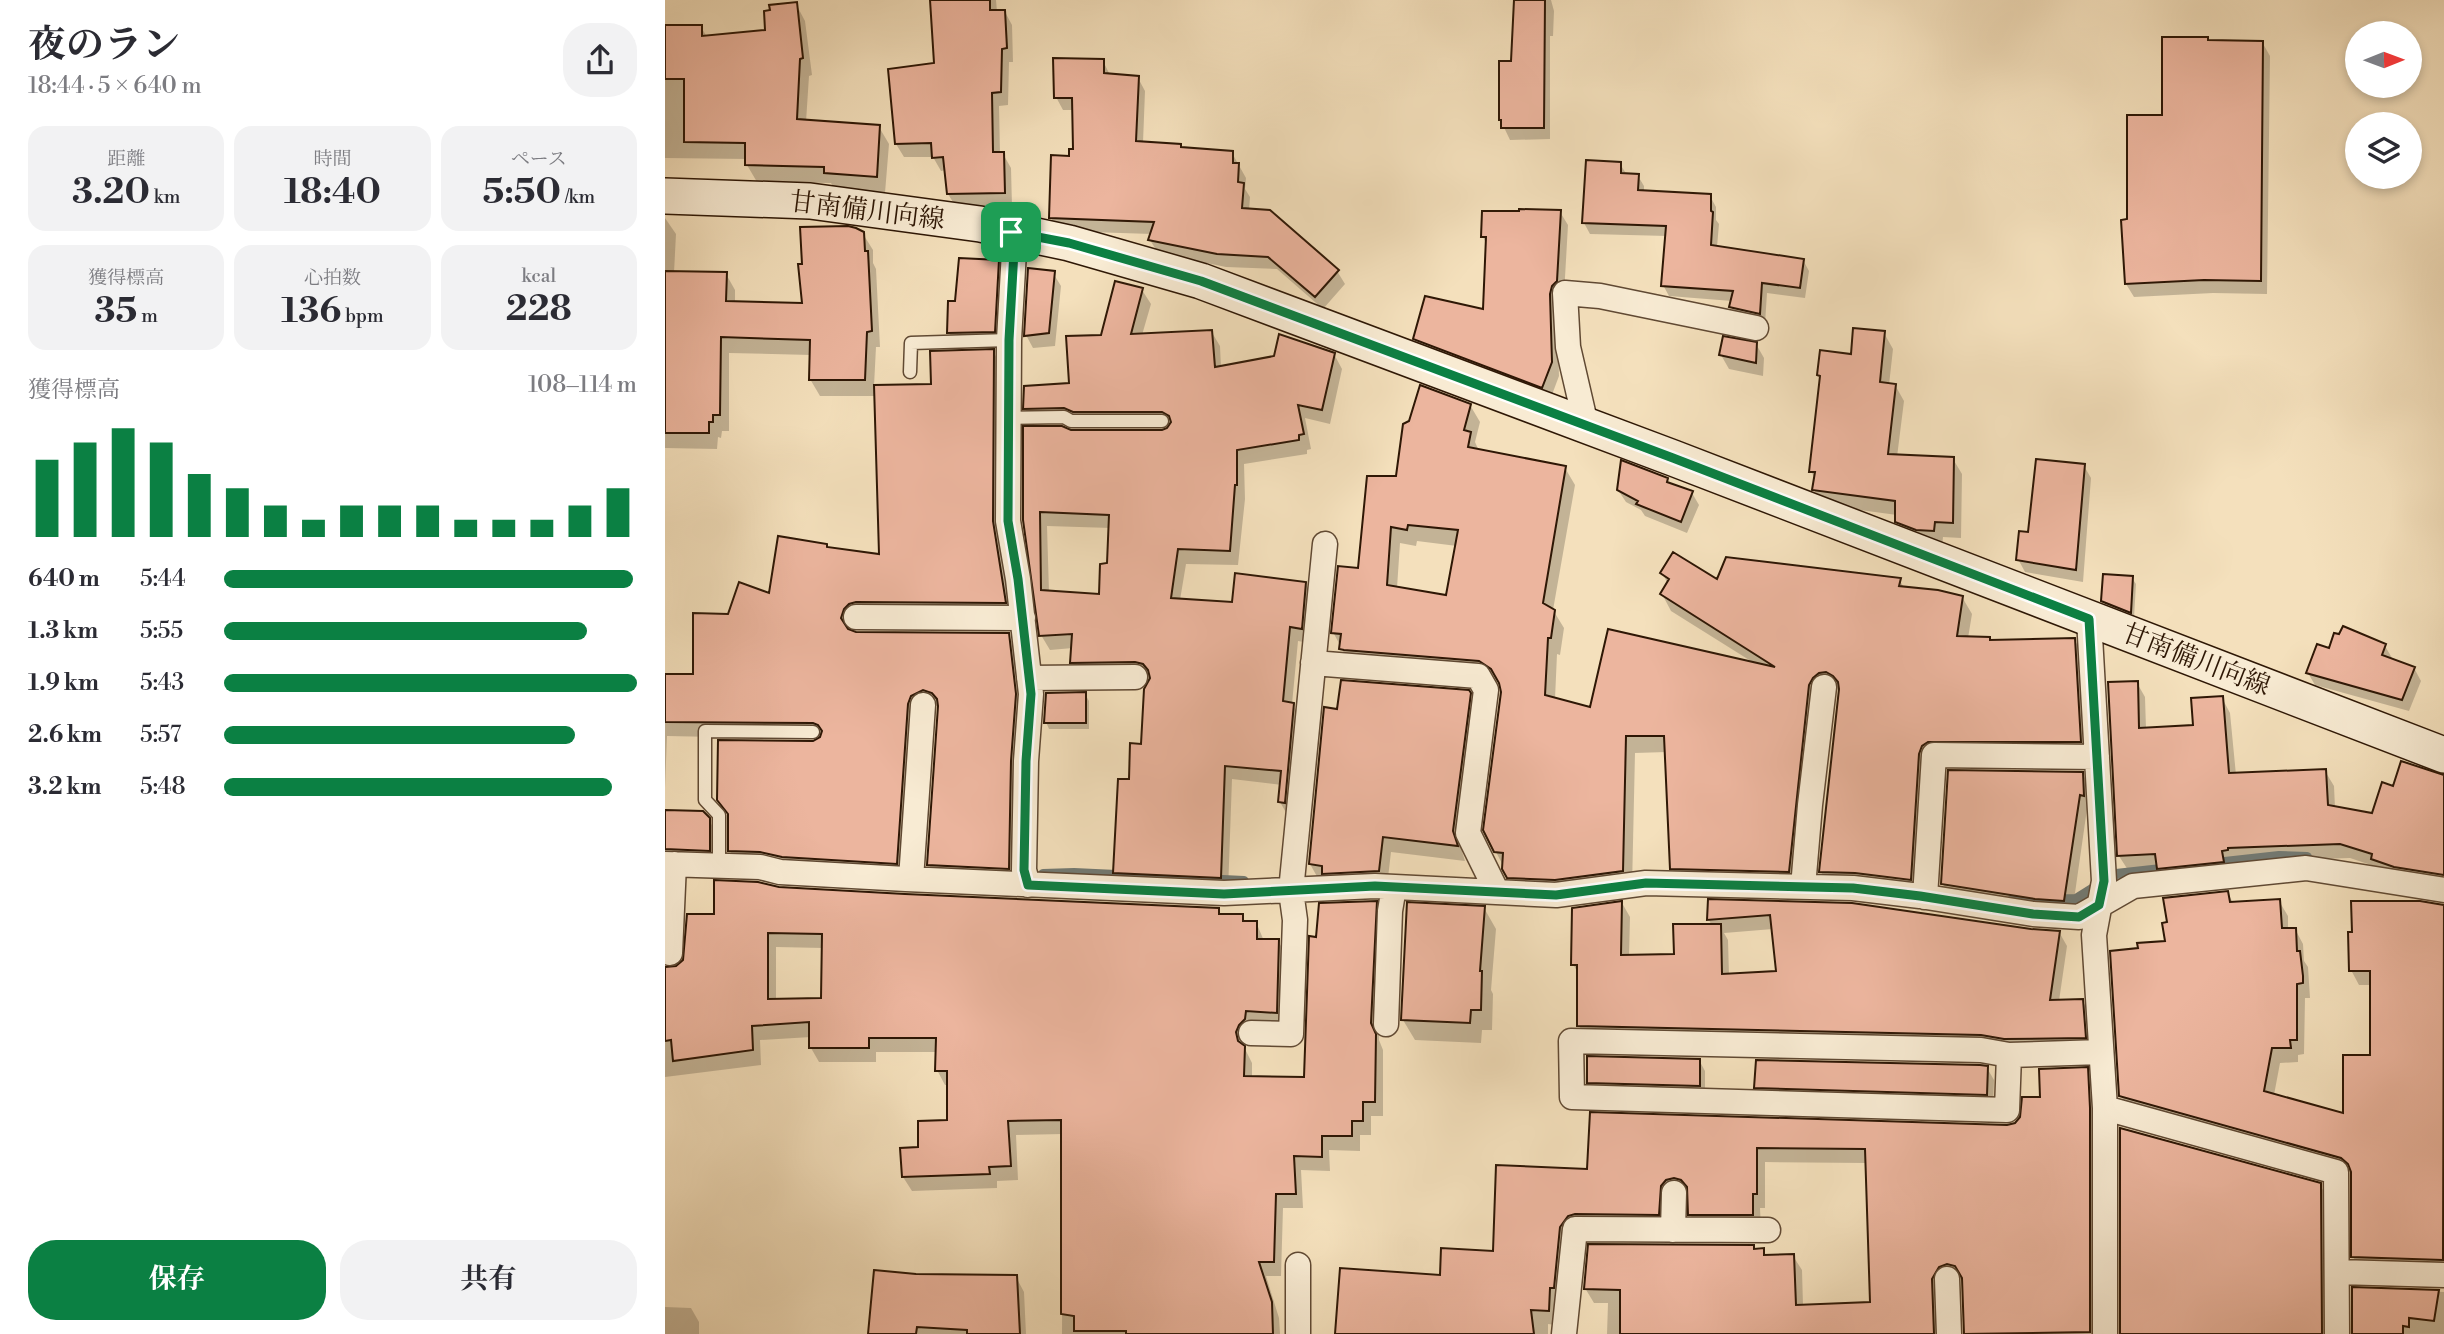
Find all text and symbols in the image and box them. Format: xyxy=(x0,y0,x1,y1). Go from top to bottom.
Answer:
north arrow xyxy=(2345,21,2422,98)
map controls xyxy=(2345,21,2422,189)
text: 夜のラン xyxy=(28,22,180,69)
button: share xyxy=(563,23,637,97)
text: 18:44 · 5 × 640 m xyxy=(28,72,202,100)
button: layers xyxy=(2345,112,2422,189)
text: 距離 xyxy=(107,147,145,171)
text: 時間 xyxy=(313,147,352,171)
text: ペース xyxy=(511,147,567,171)
text: 3.20 xyxy=(72,171,150,214)
text: 18:40 xyxy=(284,171,381,214)
text: 5:50 xyxy=(483,171,561,214)
text: km xyxy=(150,185,180,209)
text: /km xyxy=(561,185,595,209)
street label: 甘南備川向線 xyxy=(788,186,946,236)
pin xyxy=(981,202,1041,262)
icon: arrive xyxy=(992,213,1030,251)
text: kcal xyxy=(522,264,556,288)
text: 獲得標高 xyxy=(88,266,164,290)
text: 心拍数 xyxy=(304,266,361,290)
text: 228 xyxy=(506,288,572,331)
text: 35 xyxy=(94,290,137,333)
text: 136 xyxy=(281,290,341,333)
text: m xyxy=(137,304,158,328)
text: bpm xyxy=(341,304,384,328)
text: 108–114 m xyxy=(528,371,637,399)
text: 獲得標高 xyxy=(28,376,120,404)
text: 640 m xyxy=(28,565,100,593)
text: 5:44 xyxy=(140,565,186,593)
text: 1.3 km xyxy=(28,617,98,645)
text: 5:55 xyxy=(140,617,183,645)
street label: 甘南備川向線 xyxy=(2117,617,2275,703)
text: 1.9 km xyxy=(28,669,99,697)
text: 5:43 xyxy=(140,669,184,697)
text: 2.6 km xyxy=(28,721,102,749)
text: 5:57 xyxy=(140,721,181,749)
text: 3.2 km xyxy=(28,773,101,801)
text: 5:48 xyxy=(140,773,186,801)
button: 保存 xyxy=(28,1240,326,1320)
button: 共有 xyxy=(340,1240,637,1320)

